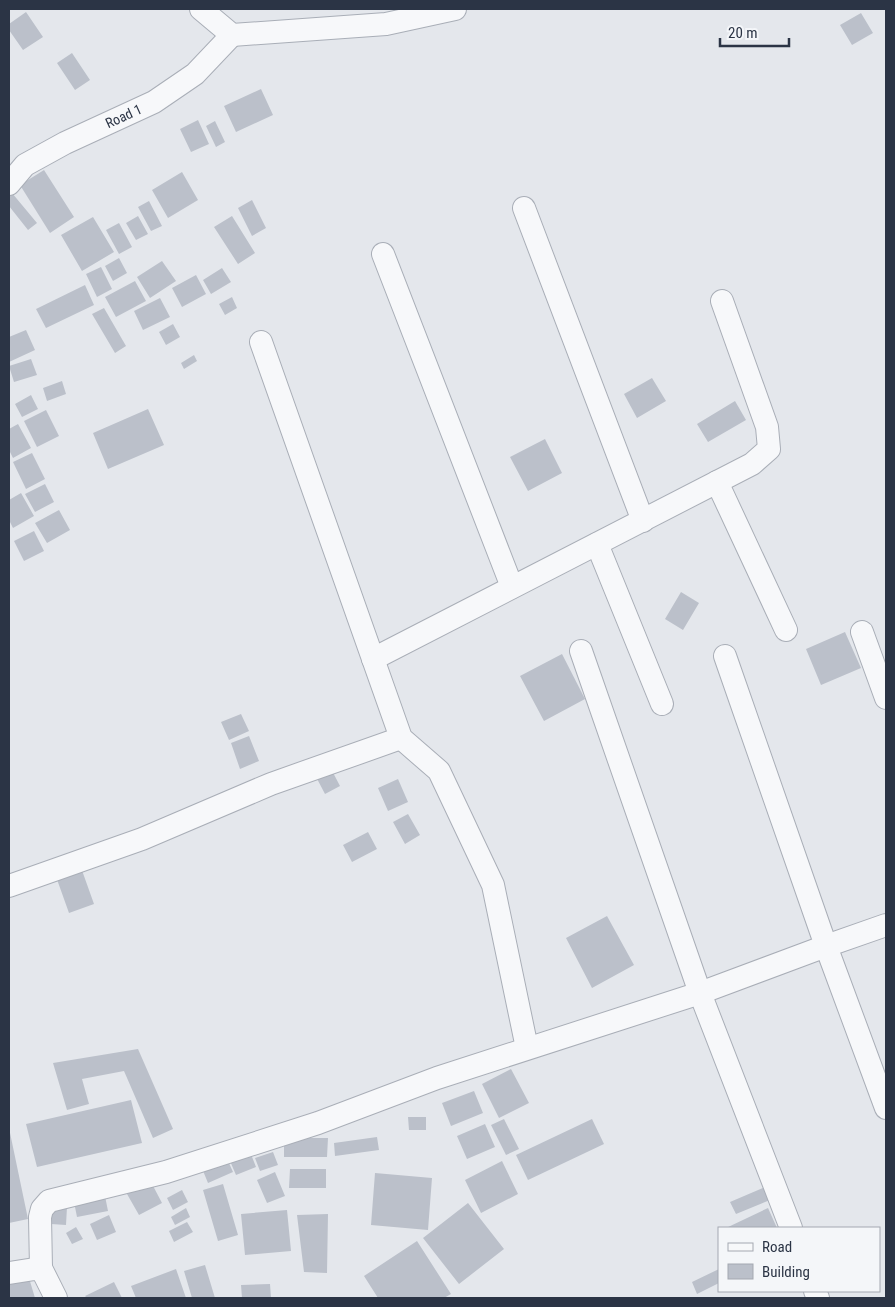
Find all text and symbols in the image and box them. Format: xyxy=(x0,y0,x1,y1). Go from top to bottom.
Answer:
scale bar xyxy=(720,15,789,47)
text: 20 m xyxy=(728,24,758,42)
street label: Road 1 xyxy=(103,101,144,131)
legend xyxy=(718,1227,880,1292)
text: Road xyxy=(762,1238,792,1256)
text: Building xyxy=(762,1263,810,1281)

